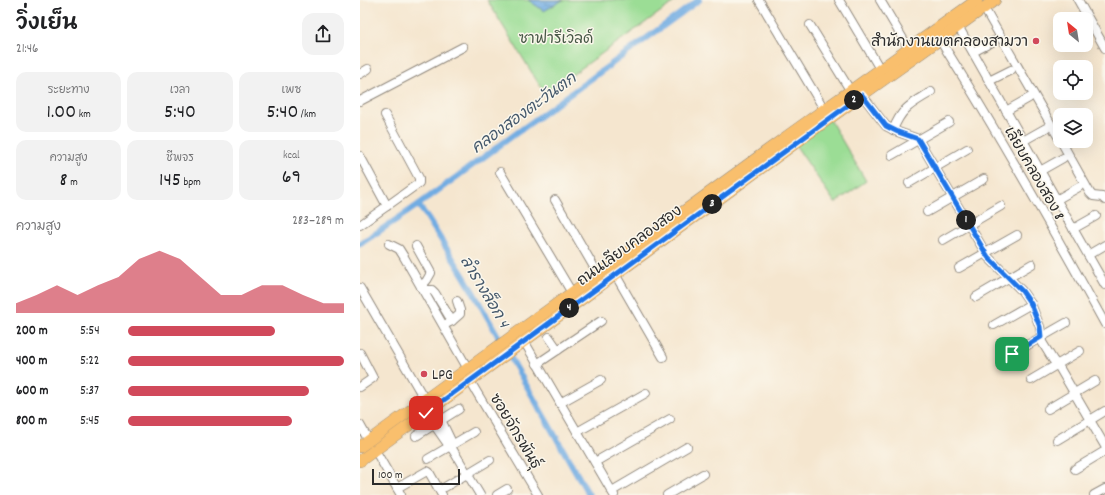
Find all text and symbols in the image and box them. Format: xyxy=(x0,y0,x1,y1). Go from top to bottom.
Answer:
text: วิ่งเย็น xyxy=(16,9,78,40)
north arrow xyxy=(1053,12,1093,52)
map controls xyxy=(1053,12,1093,148)
button: share xyxy=(302,13,344,55)
park label: ซาฟารีเวิลด์ xyxy=(519,28,593,51)
place label: สำนักงานเขตคลองสามวา xyxy=(871,32,1028,54)
marker: สำนักงานเขตคลองสามวา xyxy=(1031,36,1041,46)
text: 21:46 xyxy=(16,40,38,59)
button: locate xyxy=(1053,60,1093,100)
water label: คลองสองตะวันตก xyxy=(467,67,583,160)
text: ระยะทาง xyxy=(48,83,90,99)
text: เวลา xyxy=(170,83,190,99)
text: เพซ xyxy=(282,83,301,99)
pin: 2 xyxy=(844,90,864,110)
text: 2 xyxy=(852,92,856,108)
text: 1.00 xyxy=(47,99,76,127)
text: 5:40 xyxy=(164,99,196,127)
text: 5:40 xyxy=(267,99,298,127)
text: km xyxy=(76,107,91,123)
text: /km xyxy=(298,107,316,123)
button: layers xyxy=(1053,108,1093,148)
street label: เลียบคลองสอง 8 xyxy=(997,123,1069,225)
text: kcal xyxy=(283,148,300,164)
text: ความสูง xyxy=(50,151,88,167)
text: ชีพจร xyxy=(166,151,194,167)
text: 69 xyxy=(282,164,301,192)
text: 8 xyxy=(60,167,68,195)
text: 145 xyxy=(159,167,181,195)
text: m xyxy=(68,175,78,191)
text: bpm xyxy=(181,175,201,191)
pin: 3 xyxy=(702,194,722,214)
text: 3 xyxy=(710,196,714,212)
street label: ถนนเลียบคลองสอง xyxy=(573,201,687,292)
pin: 1 xyxy=(956,210,976,230)
text: 283–289 m xyxy=(292,212,344,231)
text: 1 xyxy=(965,212,967,228)
text: ความสูง xyxy=(16,218,61,237)
water label: ลำรางล็อก 4 xyxy=(453,251,516,334)
pin: 4 xyxy=(559,298,579,318)
text: 4 xyxy=(567,300,571,316)
text: 200 m xyxy=(16,322,48,341)
text: 5:54 xyxy=(80,322,100,341)
pin xyxy=(995,337,1029,371)
icon: arrive xyxy=(1001,343,1023,365)
text: 400 m xyxy=(16,352,47,371)
text: 5:22 xyxy=(80,352,100,371)
place label: LPG xyxy=(432,365,453,387)
marker: LPG xyxy=(419,369,429,379)
text: 600 m xyxy=(16,382,48,401)
text: 5:37 xyxy=(80,382,99,401)
street label: ซอยจักรพันธุ์ xyxy=(483,389,546,474)
pin xyxy=(409,396,443,430)
icon: check xyxy=(415,402,437,424)
text: 800 m xyxy=(16,412,47,431)
text: 5:45 xyxy=(80,412,100,431)
scale bar xyxy=(372,467,460,486)
text: 100 m xyxy=(378,468,402,484)

